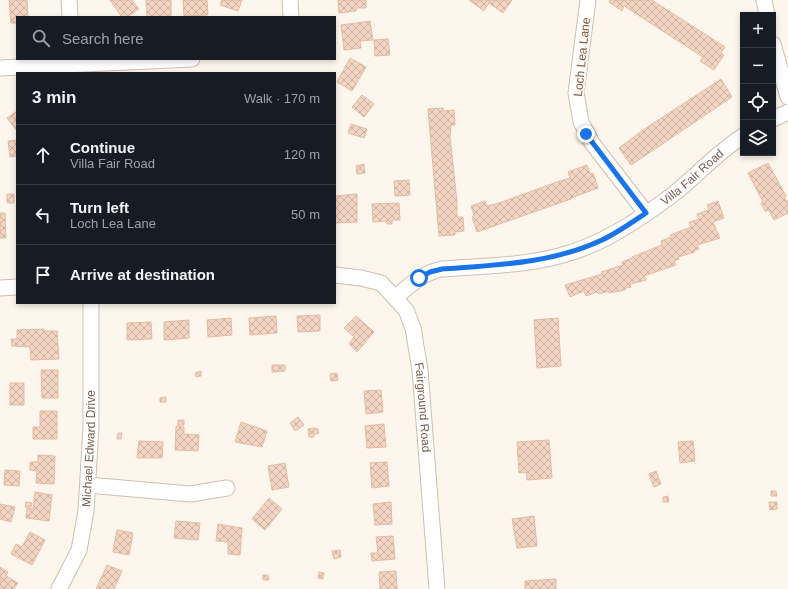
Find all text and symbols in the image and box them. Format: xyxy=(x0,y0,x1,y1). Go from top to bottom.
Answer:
map controls xyxy=(740,12,776,156)
button: + xyxy=(740,12,776,48)
search box xyxy=(16,16,336,60)
street label: Loch Lea Lane xyxy=(571,16,593,97)
icon: search xyxy=(30,27,52,49)
text: Search here xyxy=(62,30,144,47)
button: − xyxy=(740,48,776,84)
button: locate xyxy=(740,84,776,120)
text: 3 min xyxy=(32,88,76,107)
text: Walk · 170 m xyxy=(244,91,320,106)
button: layers xyxy=(740,120,776,156)
route end xyxy=(577,125,595,143)
text: Continue xyxy=(70,139,135,156)
icon: ahead xyxy=(32,144,54,166)
street label: Villa Fair Road xyxy=(658,146,726,208)
text: 120 m xyxy=(284,147,320,162)
text: Villa Fair Road xyxy=(70,156,155,171)
text: Turn left xyxy=(70,199,129,216)
icon: left xyxy=(32,204,54,226)
text: 50 m xyxy=(291,207,320,222)
text: Loch Lea Lane xyxy=(70,216,156,231)
icon: arrive xyxy=(32,264,54,286)
text: Arrive at destination xyxy=(70,266,215,283)
route start xyxy=(410,269,428,287)
street label: Fairground Road xyxy=(412,361,433,453)
street label: Michael Edward Drive xyxy=(79,390,98,507)

